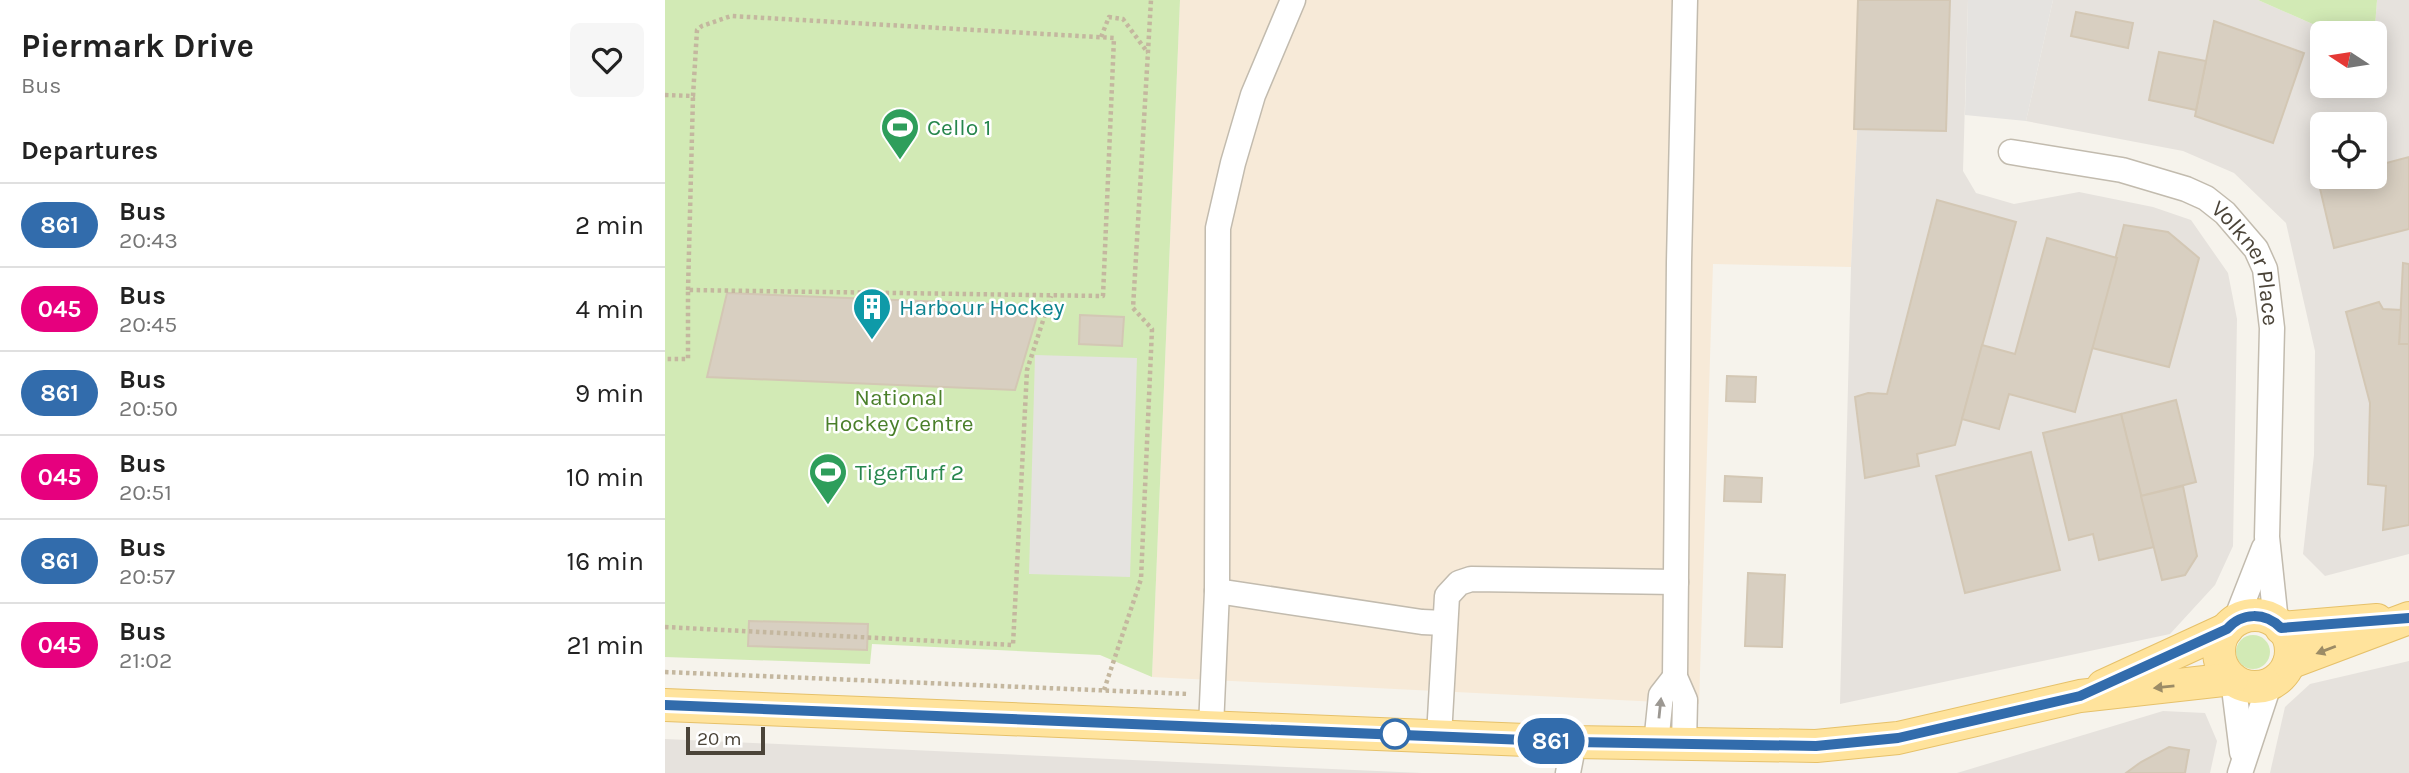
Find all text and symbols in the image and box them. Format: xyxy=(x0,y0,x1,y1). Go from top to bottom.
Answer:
north arrow xyxy=(2310,21,2387,98)
map controls xyxy=(2310,21,2387,189)
button: heart xyxy=(570,23,644,97)
text: Piermark Drive xyxy=(21,27,254,65)
text: Bus xyxy=(21,72,61,99)
sports icon: Cello 1 xyxy=(879,106,921,161)
button: locate xyxy=(2310,112,2387,189)
place label: Cello 1 xyxy=(927,114,991,141)
text: Departures xyxy=(21,135,158,166)
street label: Volkner Place xyxy=(2206,194,2285,327)
text: Bus xyxy=(119,196,166,227)
text: 2 min xyxy=(575,210,644,241)
text: 861 xyxy=(40,211,79,239)
text: 20:43 xyxy=(119,227,178,254)
text: Bus xyxy=(119,280,166,311)
building icon: Harbour Hockey xyxy=(851,286,893,341)
text: 4 min xyxy=(576,294,644,325)
place label: Harbour Hockey xyxy=(899,294,1065,321)
text: 045 xyxy=(38,295,81,323)
text: 20:45 xyxy=(119,311,177,338)
text: Bus xyxy=(119,364,166,395)
text: 9 min xyxy=(575,378,644,409)
text: 861 xyxy=(40,379,79,407)
park label: National Hockey Centre xyxy=(824,384,974,437)
text: 20:50 xyxy=(119,395,178,422)
text: Bus xyxy=(119,448,166,479)
sports icon: TigerTurf 2 xyxy=(807,451,849,506)
place label: TigerTurf 2 xyxy=(855,459,964,486)
text: 10 min xyxy=(566,462,644,493)
text: 045 xyxy=(38,463,81,491)
text: 20:51 xyxy=(119,479,172,506)
text: Bus xyxy=(119,532,166,563)
text: 16 min xyxy=(567,546,644,577)
text: 861 xyxy=(40,547,79,575)
text: 20:57 xyxy=(119,563,175,590)
text: Bus xyxy=(119,616,166,647)
text: 21 min xyxy=(566,630,644,661)
text: 045 xyxy=(38,631,81,659)
one-way arrow xyxy=(2316,645,2337,656)
text: 21:02 xyxy=(119,647,172,674)
one-way arrow xyxy=(2153,682,2175,693)
one-way arrow xyxy=(1655,697,1666,719)
line badge: 861 xyxy=(1511,718,1591,764)
unlabelled marker xyxy=(1380,719,1410,749)
scale bar xyxy=(686,724,765,756)
text: 861 xyxy=(1532,727,1570,755)
text: 20 m xyxy=(697,728,742,750)

